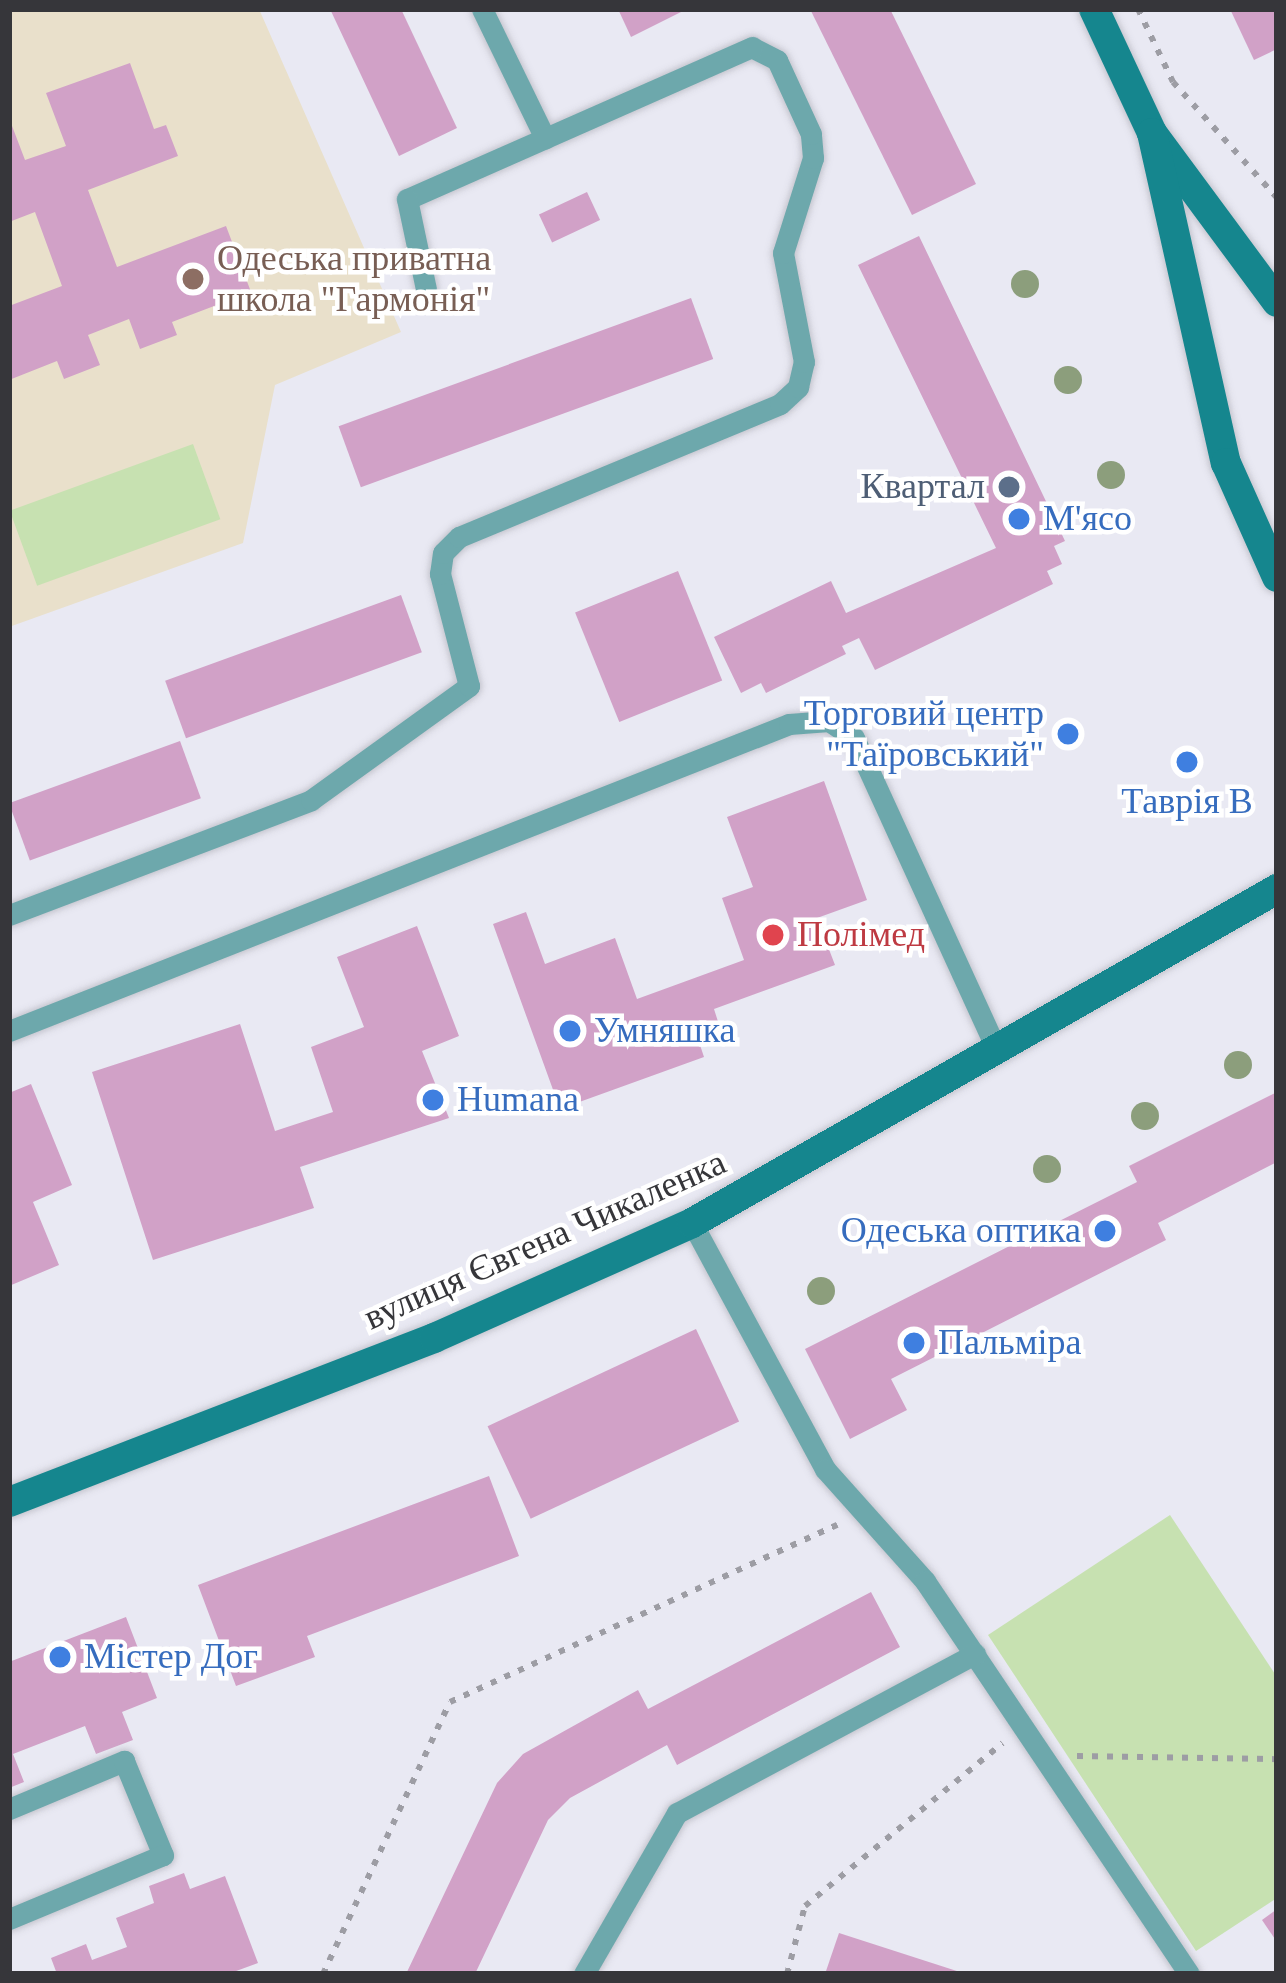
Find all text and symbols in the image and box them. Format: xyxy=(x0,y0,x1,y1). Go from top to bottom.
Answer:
place label: Одеська приватна школа "Гармонія" xyxy=(217,236,491,321)
marker: Одеська приватна школа "Гармонія" xyxy=(180,266,206,292)
place label: Квартал xyxy=(861,465,985,509)
marker: Квартал xyxy=(996,474,1022,500)
place label: М'ясо xyxy=(1043,497,1132,541)
marker: М'ясо xyxy=(1006,506,1032,532)
place label: Торговий центр "Таїровський" xyxy=(804,691,1044,776)
marker: Торговий центр "Таїровський" xyxy=(1055,721,1081,747)
marker: Таврія В xyxy=(1174,749,1200,775)
place label: Таврія В xyxy=(1121,780,1253,824)
place label: Полімед xyxy=(797,913,925,957)
marker: Полімед xyxy=(760,922,786,948)
place label: Умняшка xyxy=(594,1009,736,1053)
marker: Умняшка xyxy=(557,1018,583,1044)
place label: Humana xyxy=(457,1078,579,1122)
marker: Humana xyxy=(420,1087,446,1113)
street label: вулиця Євгена Чикаленка xyxy=(357,1141,733,1339)
place label: Одеська оптика xyxy=(841,1209,1081,1253)
marker: Одеська оптика xyxy=(1092,1218,1118,1244)
place label: Пальміра xyxy=(938,1321,1081,1365)
marker: Пальміра xyxy=(901,1330,927,1356)
place label: Містер Дог xyxy=(84,1635,258,1679)
marker: Містер Дог xyxy=(47,1644,73,1670)

